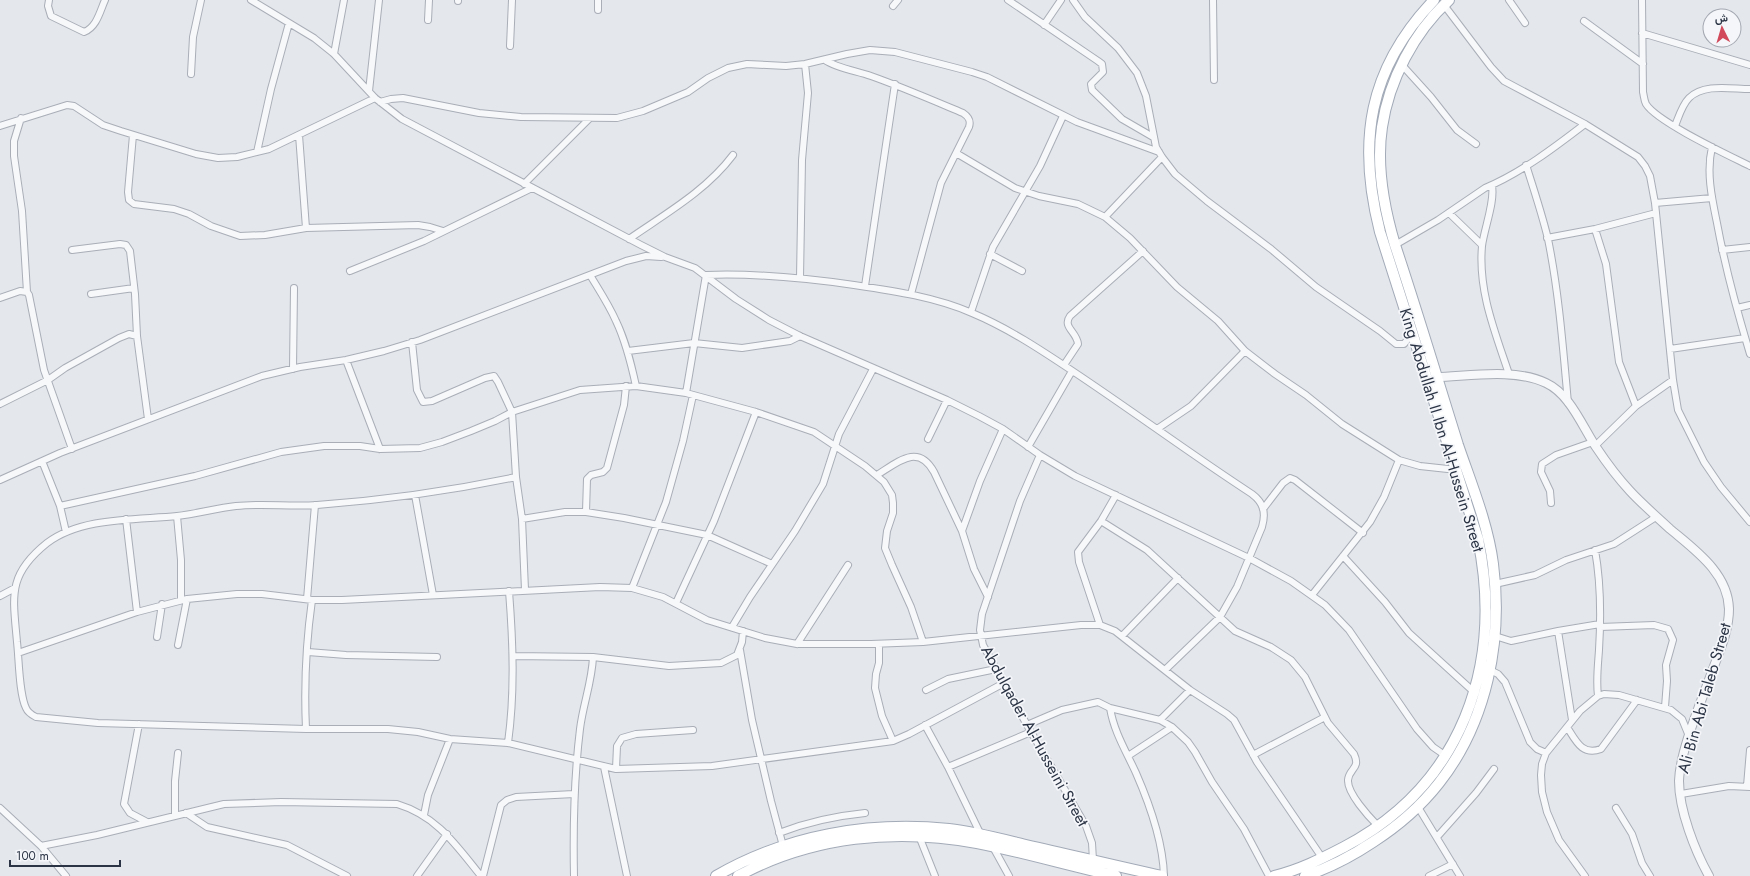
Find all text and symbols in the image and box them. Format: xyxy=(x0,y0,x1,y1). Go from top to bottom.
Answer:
north arrow xyxy=(1702,8,1742,48)
text: ش xyxy=(1714,9,1728,27)
street label: King Abdullah II Ibn Al-Hussein Street xyxy=(1394,305,1490,555)
street label: Ali Bin Abi Taleb Street xyxy=(1671,620,1737,776)
street label: Abdulqader Al-Husseini Street xyxy=(976,641,1094,831)
scale bar xyxy=(10,842,120,868)
text: 100 m xyxy=(16,847,49,865)

